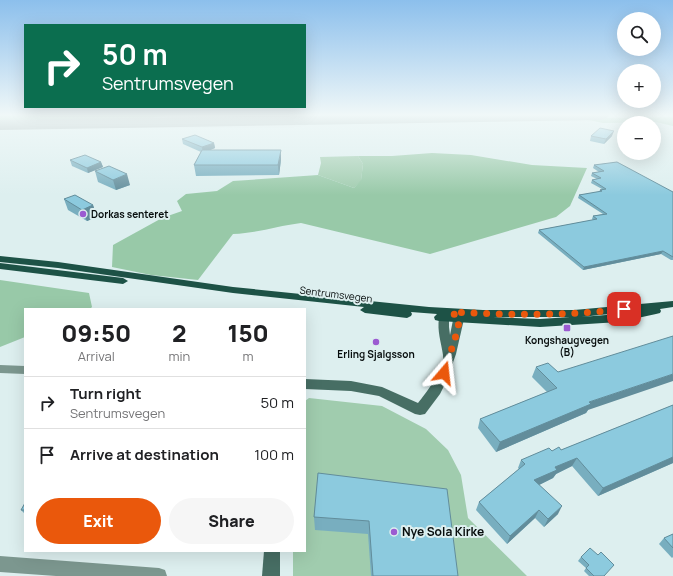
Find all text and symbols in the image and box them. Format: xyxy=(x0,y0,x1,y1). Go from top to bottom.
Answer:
map controls xyxy=(617,12,661,160)
button: search xyxy=(617,12,661,56)
text: 50 m xyxy=(102,35,168,73)
icon: right xyxy=(36,40,88,92)
button: + xyxy=(617,64,661,108)
text: Sentrumsvegen xyxy=(102,71,234,95)
button: − xyxy=(617,116,661,160)
place label: Dorkas senteret xyxy=(91,207,169,221)
marker: Dorkas senteret xyxy=(78,209,88,219)
street label: Sentrumsvegen xyxy=(299,283,373,305)
pin xyxy=(607,292,641,326)
icon: arrive xyxy=(613,298,635,320)
text: 09:50 xyxy=(61,316,131,349)
text: 2 xyxy=(172,316,187,349)
text: 150 xyxy=(228,316,269,349)
marker: Kongshaugvegen (B) xyxy=(562,323,572,333)
place label: Kongshaugvegen (B) xyxy=(525,333,609,359)
marker: Erling Sjalgsson xyxy=(371,337,381,347)
text: Arrival xyxy=(78,347,115,365)
text: min xyxy=(168,347,190,365)
text: m xyxy=(243,347,254,365)
place label: Erling Sjalgsson xyxy=(337,347,415,361)
position arrow xyxy=(423,352,465,394)
text: Turn right xyxy=(70,383,141,404)
icon: right xyxy=(36,392,58,414)
text: 50 m xyxy=(260,392,294,413)
text: Sentrumsvegen xyxy=(70,404,165,422)
icon: arrive xyxy=(36,444,58,466)
text: Arrive at destination xyxy=(70,444,219,465)
text: 100 m xyxy=(254,444,294,465)
button: Exit xyxy=(36,498,161,544)
button: Share xyxy=(169,498,294,544)
place label: Nye Sola Kirke xyxy=(402,523,484,540)
marker: Nye Sola Kirke xyxy=(389,527,399,537)

